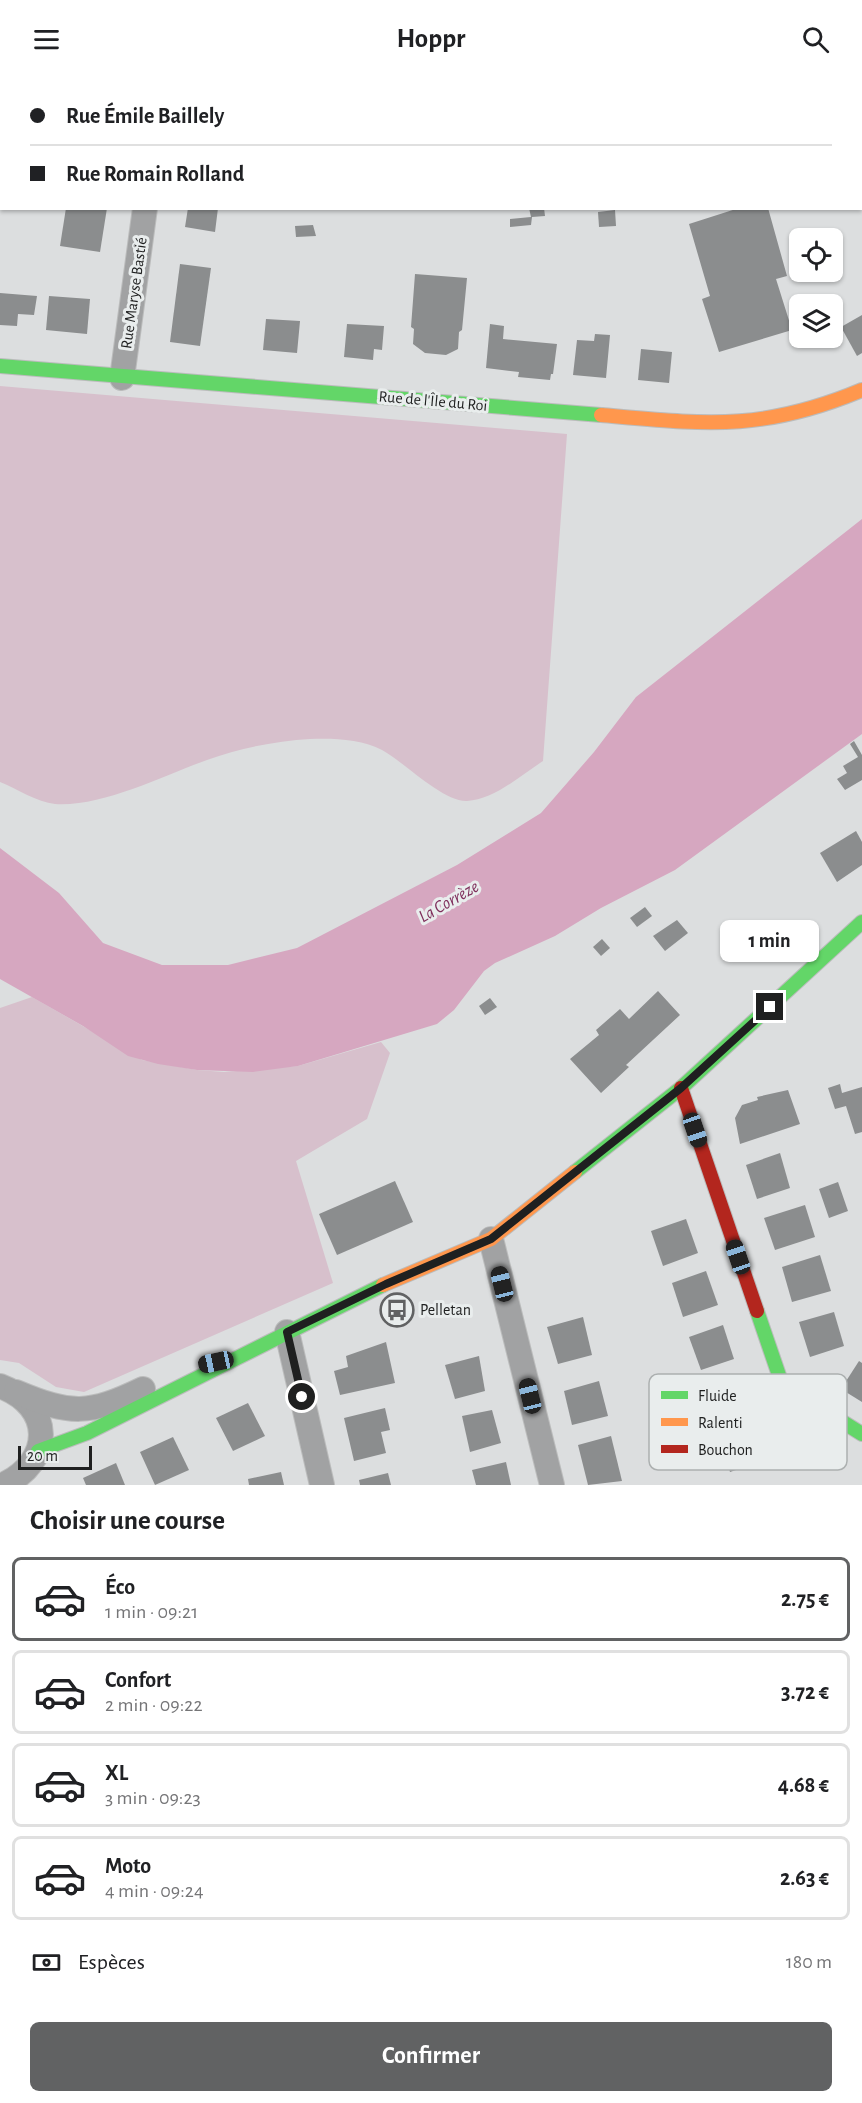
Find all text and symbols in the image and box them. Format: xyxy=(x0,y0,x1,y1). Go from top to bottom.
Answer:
icon: menu xyxy=(30,23,63,56)
icon: search xyxy=(799,23,832,56)
text: Hoppr xyxy=(397,25,465,52)
text: Rue Émile Baillely xyxy=(66,105,224,127)
text: Rue Romain Rolland xyxy=(66,163,244,185)
map controls xyxy=(789,228,843,348)
button: locate xyxy=(789,228,843,282)
street label: Rue Maryse Bastié xyxy=(118,236,151,350)
button: layers xyxy=(789,294,843,348)
street label: Rue de l'Île du Roi xyxy=(378,386,488,414)
water label: La Corrèze xyxy=(416,878,482,926)
callout: 1 min xyxy=(720,920,820,962)
text: 1 min xyxy=(748,931,791,951)
route end xyxy=(756,993,783,1020)
car xyxy=(681,1110,709,1150)
car xyxy=(724,1237,752,1277)
car xyxy=(489,1264,515,1304)
bus stop icon: Pelletan xyxy=(379,1292,415,1328)
place label: Pelletan xyxy=(420,1302,471,1318)
car xyxy=(197,1349,235,1375)
legend xyxy=(649,1374,847,1470)
car xyxy=(517,1376,543,1416)
route start xyxy=(288,1383,315,1410)
text: Fluide xyxy=(698,1388,737,1404)
text: Ralenti xyxy=(698,1415,743,1431)
text: Bouchon xyxy=(698,1442,753,1458)
scale bar xyxy=(18,1443,92,1470)
text: 20 m xyxy=(27,1448,58,1464)
text: Choisir une course xyxy=(30,1507,225,1534)
icon: car xyxy=(33,1572,87,1626)
text: Éco xyxy=(105,1576,135,1598)
text: 2.75 € xyxy=(781,1588,829,1610)
text: 1 min · 09:21 xyxy=(105,1602,198,1622)
icon: car xyxy=(33,1665,87,1719)
text: Confort xyxy=(105,1669,171,1691)
text: 3.72 € xyxy=(781,1681,829,1703)
text: 2 min · 09:22 xyxy=(105,1695,202,1715)
icon: car xyxy=(33,1758,87,1812)
text: XL xyxy=(105,1762,128,1784)
text: 4.68 € xyxy=(778,1774,829,1796)
text: 3 min · 09:23 xyxy=(105,1788,201,1808)
icon: car xyxy=(33,1851,87,1905)
text: Moto xyxy=(105,1855,151,1877)
text: 2.63 € xyxy=(780,1867,829,1889)
text: 4 min · 09:24 xyxy=(105,1881,204,1901)
icon: cash xyxy=(30,1946,63,1979)
text: Espèces xyxy=(78,1951,145,1973)
text: 180 m xyxy=(786,1952,832,1972)
button: Confirmer xyxy=(30,2022,832,2091)

